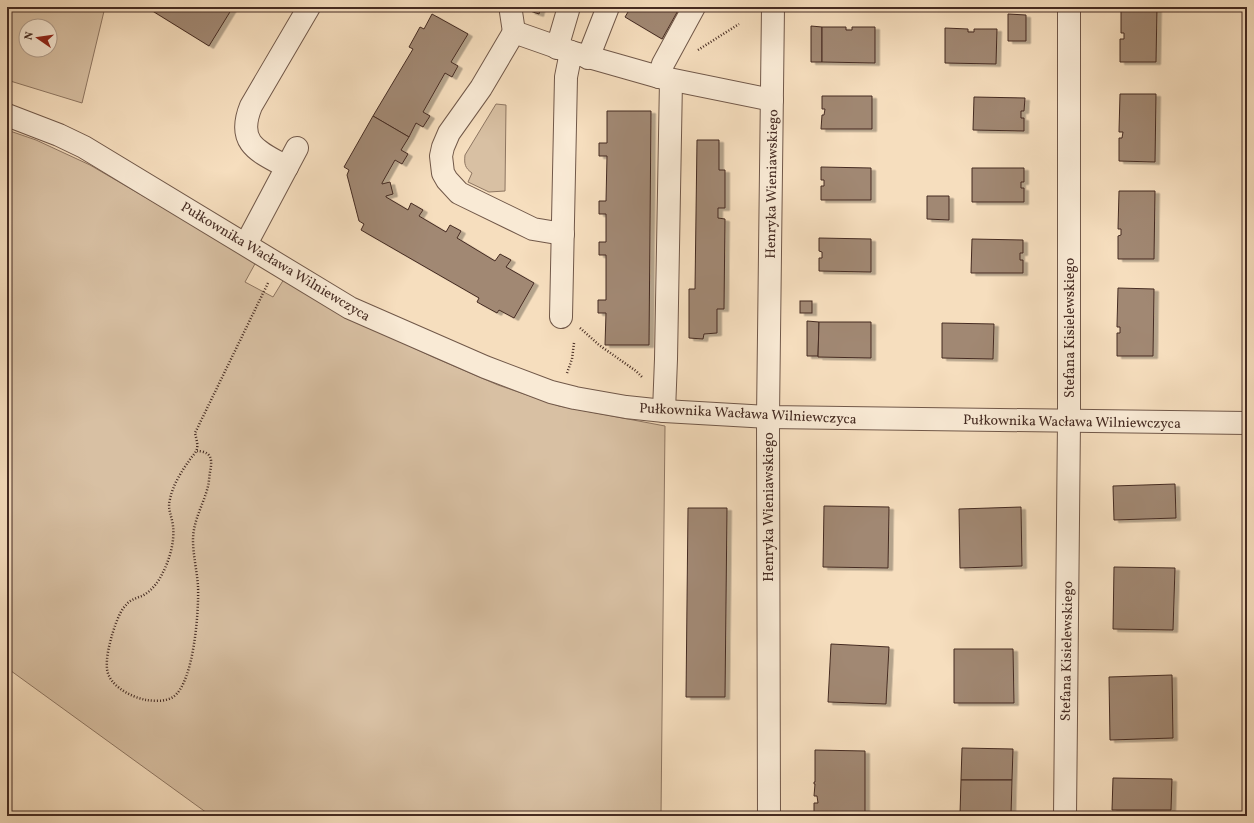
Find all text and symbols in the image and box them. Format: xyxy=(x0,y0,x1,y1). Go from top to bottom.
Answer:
north arrow xyxy=(18,18,58,58)
text: N xyxy=(22,31,38,42)
street label: Henryka Wieniawskiego xyxy=(762,109,783,259)
street label: Pułkownika Wacława Wilniewczyca xyxy=(177,198,374,327)
street label: Stefana Kisielewskiego xyxy=(1061,258,1080,398)
street label: Pułkownika Wacława Wilniewczyca xyxy=(639,399,857,430)
street label: Pułkownika Wacława Wilniewczyca xyxy=(963,411,1181,434)
street label: Henryka Wieniawskiego xyxy=(760,432,779,582)
street label: Stefana Kisielewskiego xyxy=(1057,581,1078,721)

